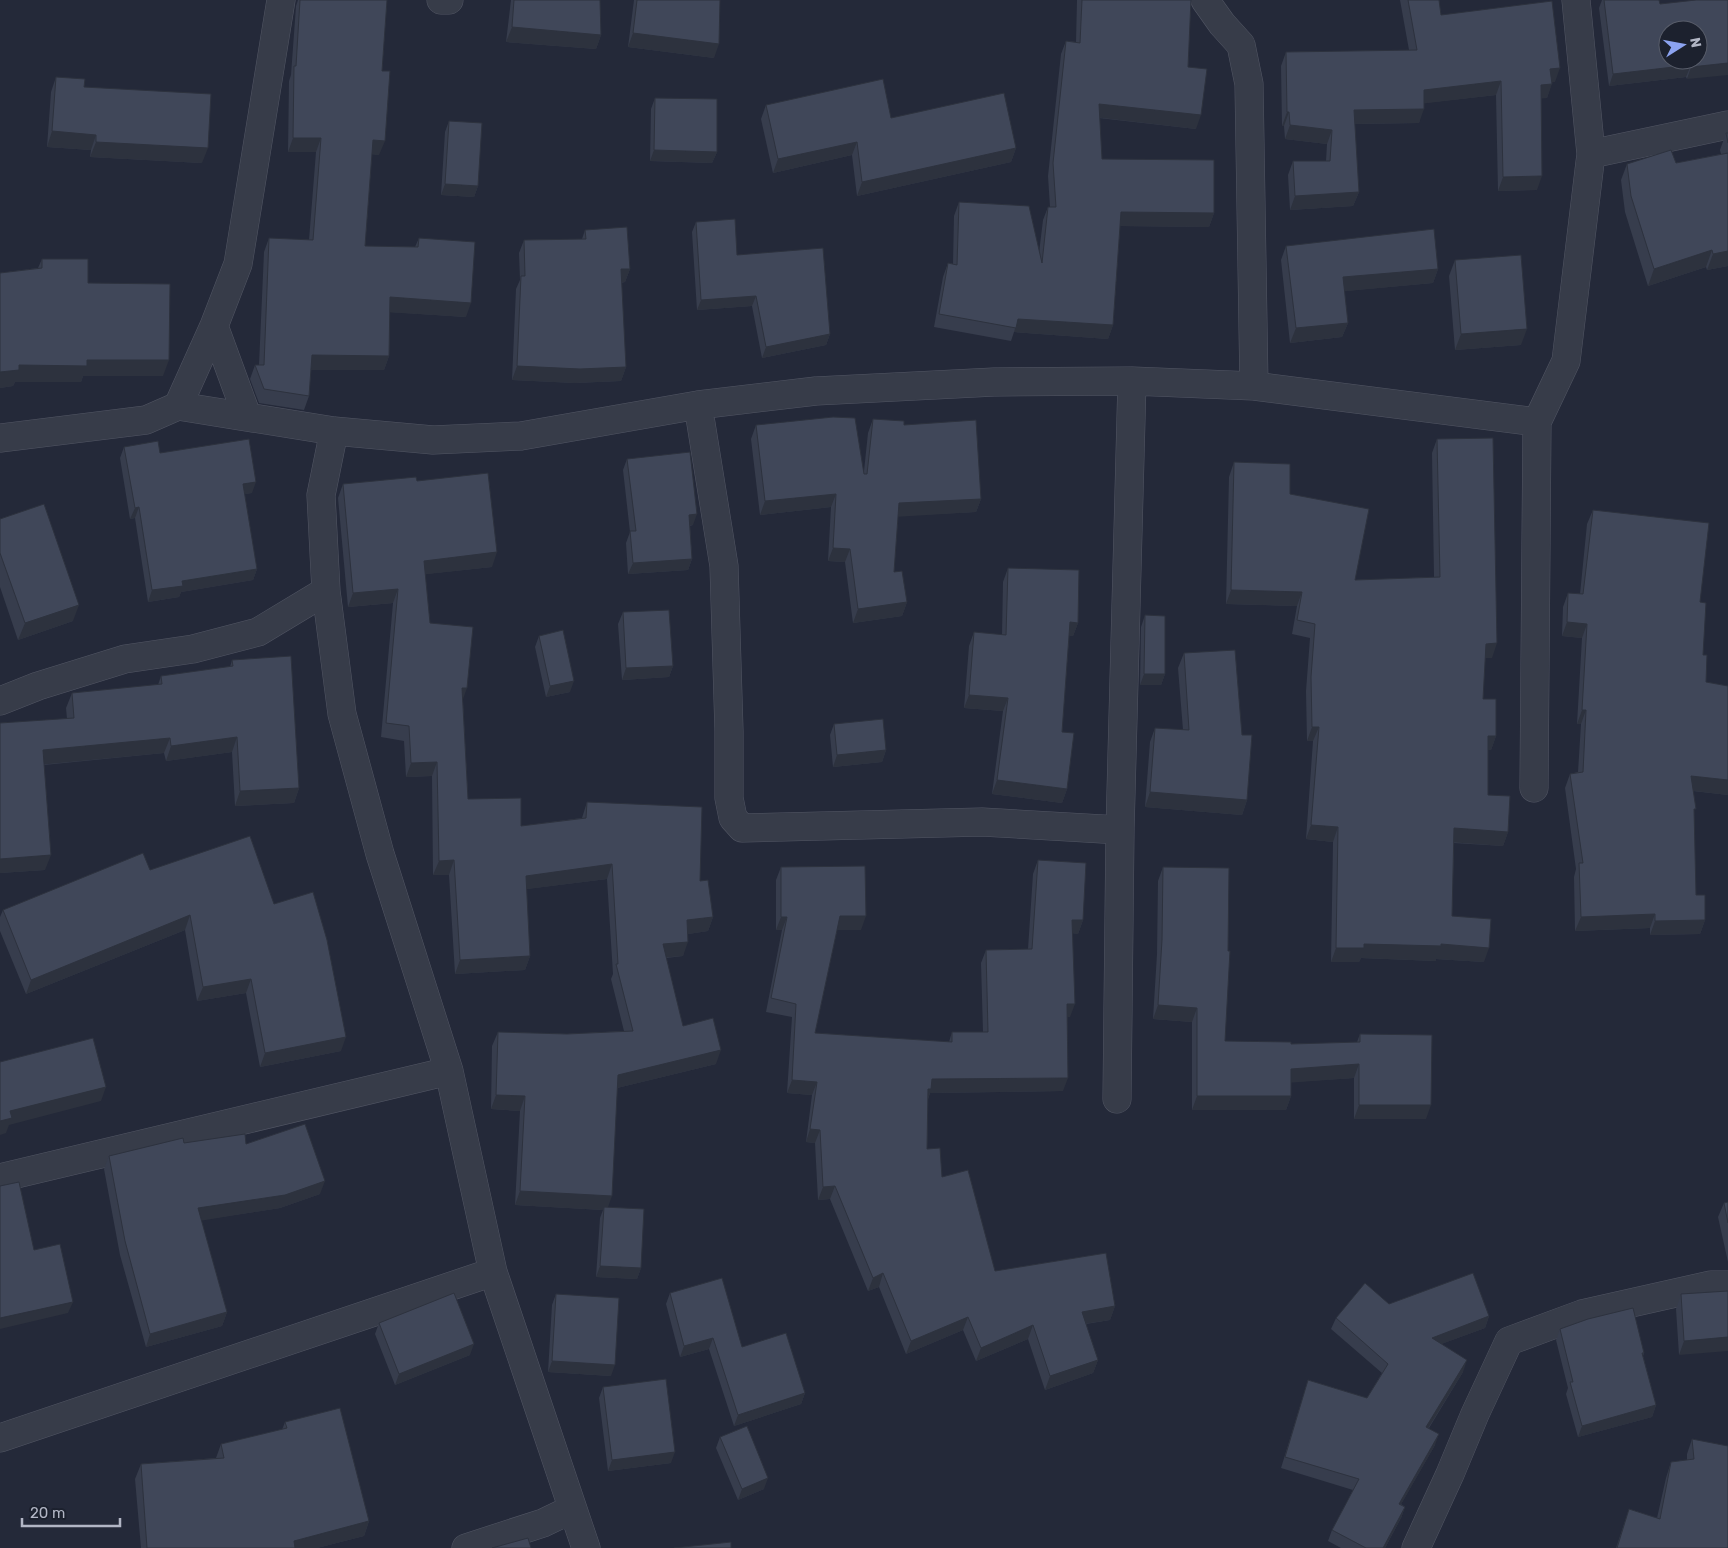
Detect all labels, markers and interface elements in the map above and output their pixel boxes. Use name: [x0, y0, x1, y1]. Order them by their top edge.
north arrow: [1658, 20, 1708, 70]
text: N: [1686, 36, 1705, 49]
scale bar: [22, 1496, 120, 1528]
text: 20 m: [30, 1504, 65, 1522]

